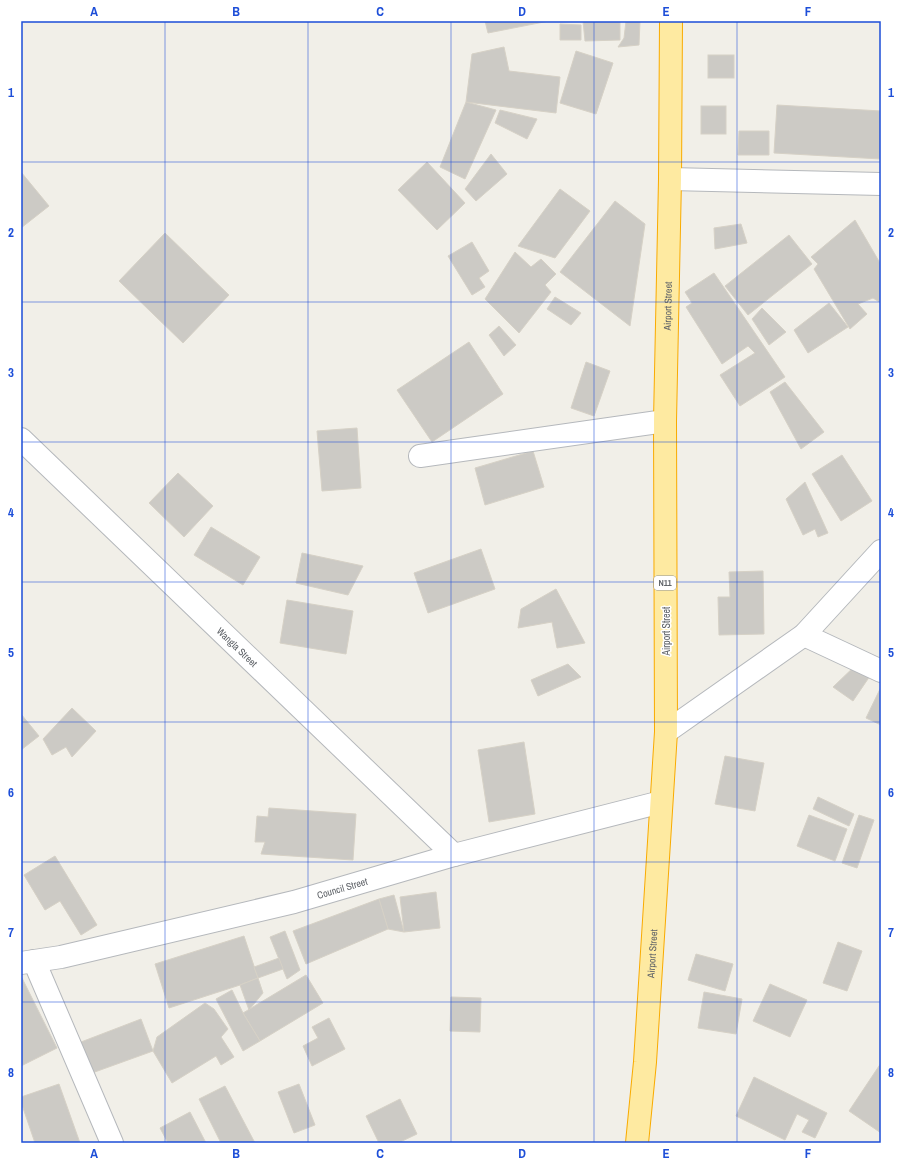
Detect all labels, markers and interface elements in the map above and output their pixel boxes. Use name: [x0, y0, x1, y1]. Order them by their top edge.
text: A: [90, 3, 98, 20]
text: B: [232, 3, 240, 20]
text: C: [376, 3, 384, 20]
text: D: [518, 3, 526, 20]
text: E: [662, 3, 670, 20]
text: F: [805, 3, 812, 20]
text: 1: [8, 84, 14, 101]
text: 1: [888, 84, 894, 101]
text: 2: [8, 224, 14, 241]
text: 2: [888, 224, 894, 241]
street label: Airport Street: [660, 281, 674, 332]
text: 3: [8, 364, 14, 381]
text: 3: [888, 364, 894, 381]
text: 4: [8, 504, 14, 521]
text: 4: [888, 504, 894, 521]
road number: N11: [654, 576, 676, 590]
street label: Airport Street: [660, 606, 673, 656]
street label: Wangla Street: [214, 624, 261, 670]
text: 5: [8, 644, 14, 661]
text: 5: [888, 644, 894, 661]
text: 6: [8, 784, 14, 801]
text: 6: [888, 784, 894, 801]
street label: Council Street: [315, 874, 370, 901]
text: 7: [8, 924, 14, 941]
text: 7: [888, 924, 894, 941]
street label: Airport Street: [644, 928, 660, 979]
text: 8: [8, 1064, 14, 1081]
text: 8: [888, 1064, 894, 1081]
text: A: [90, 1145, 98, 1162]
text: B: [232, 1145, 240, 1162]
text: C: [376, 1145, 384, 1162]
text: D: [518, 1145, 526, 1162]
text: E: [662, 1145, 670, 1162]
text: F: [805, 1145, 812, 1162]

